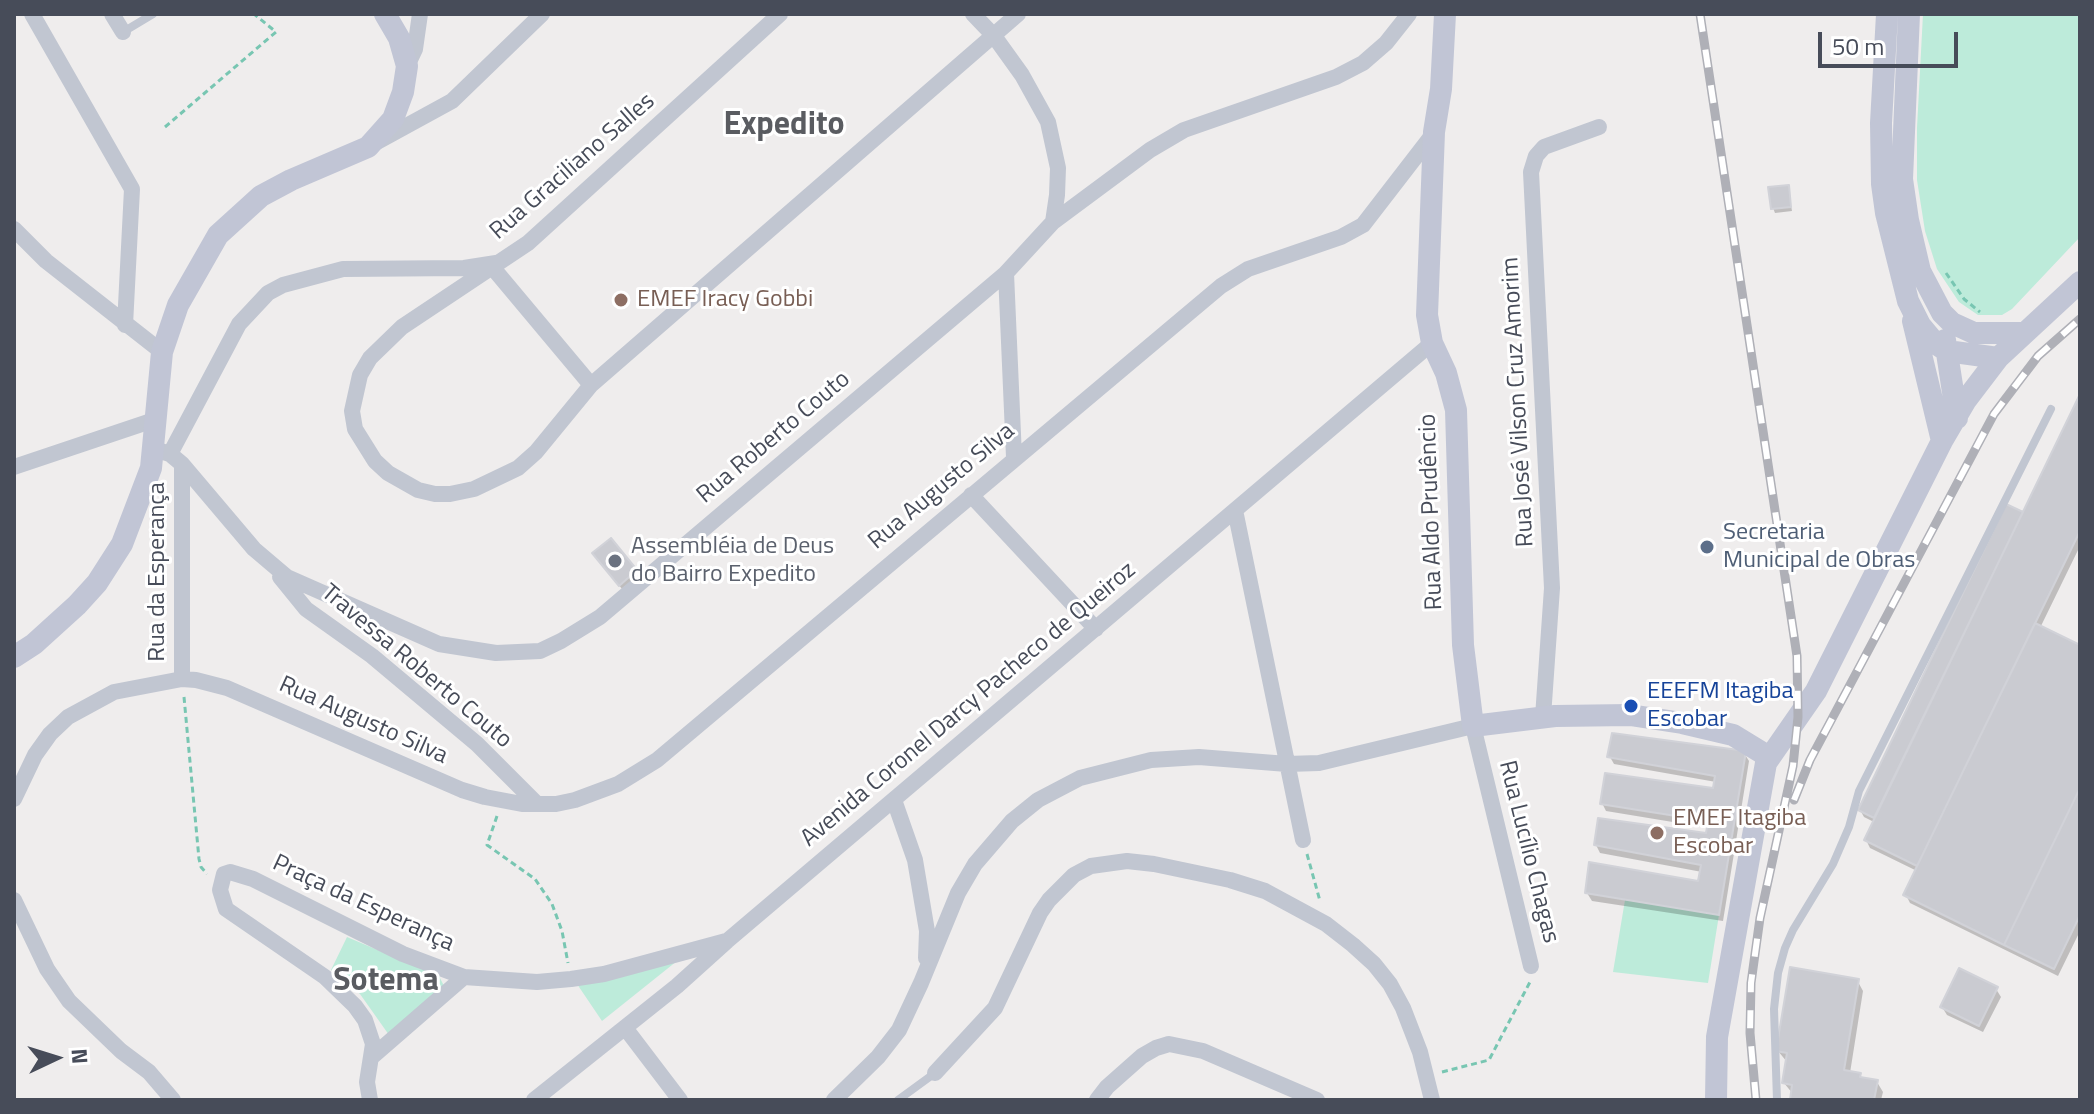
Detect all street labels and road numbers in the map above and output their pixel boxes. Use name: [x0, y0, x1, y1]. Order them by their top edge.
street label: Rua Graciliano Salles: [485, 88, 661, 246]
street label: Rua José Vilson Cruz Amorim: [1497, 256, 1541, 548]
street label: Rua Roberto Couto: [692, 366, 856, 510]
street label: Rua Aldo Prudêncio: [1414, 413, 1450, 611]
street label: Rua Augusto Silva: [863, 418, 1021, 556]
street label: Rua da Esperança: [144, 482, 172, 662]
street label: Avenida Coronel Darcy Pacheco de Queiroz: [796, 556, 1142, 854]
street label: Travessa Roberto Couto: [315, 579, 517, 755]
street label: Rua Augusto Silva: [274, 671, 452, 771]
street label: Rua Lucílio Chagas: [1491, 758, 1565, 946]
street label: Praça da Esperança: [268, 849, 458, 959]

